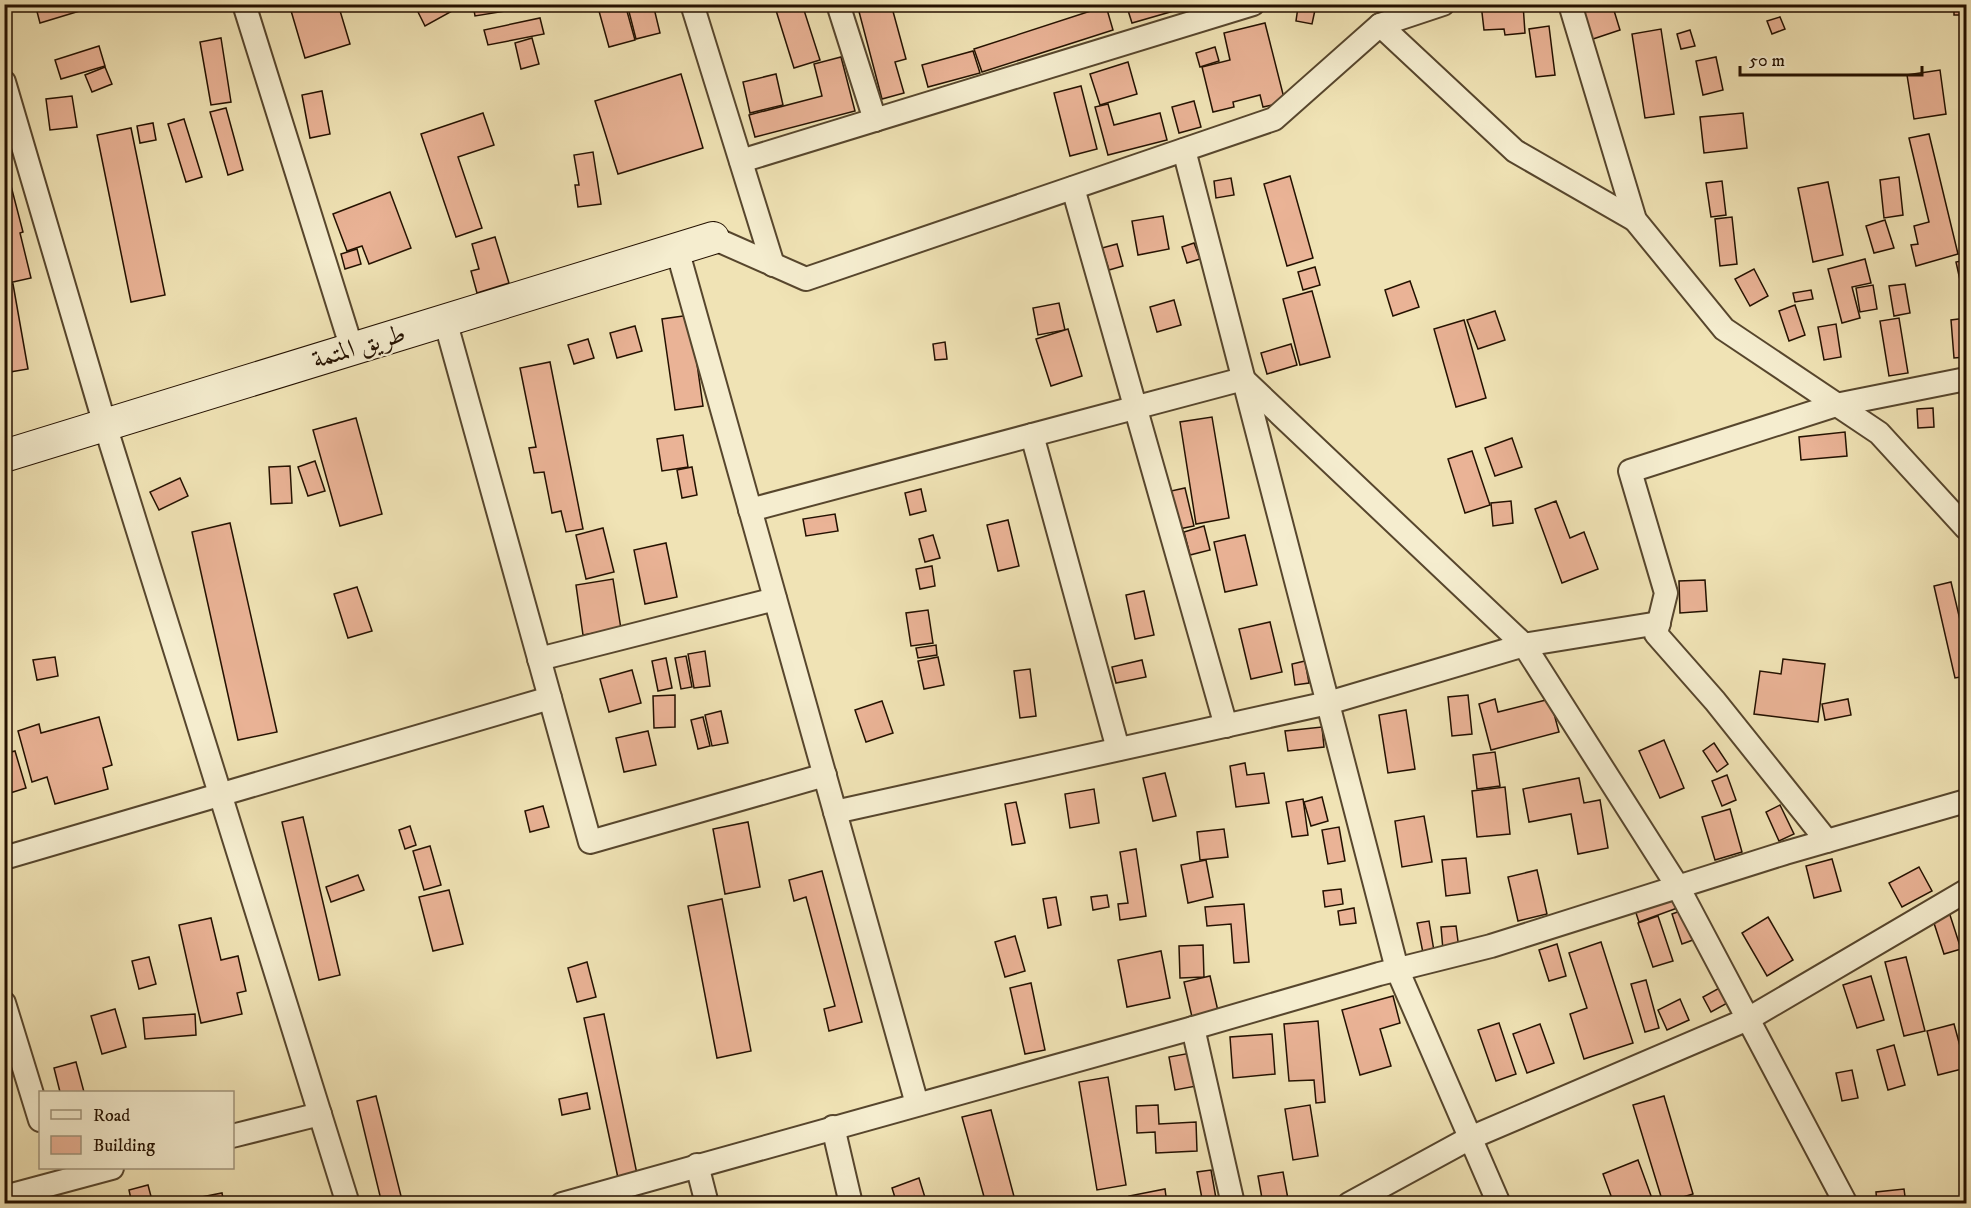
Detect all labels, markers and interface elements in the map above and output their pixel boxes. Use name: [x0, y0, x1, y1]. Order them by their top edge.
scale bar: [1740, 39, 1922, 77]
text: 50 m: [1749, 50, 1785, 72]
street label: طريق المتمة: [308, 317, 410, 377]
legend: [39, 1091, 234, 1169]
text: Road: [93, 1105, 130, 1127]
text: Building: [93, 1135, 155, 1157]

